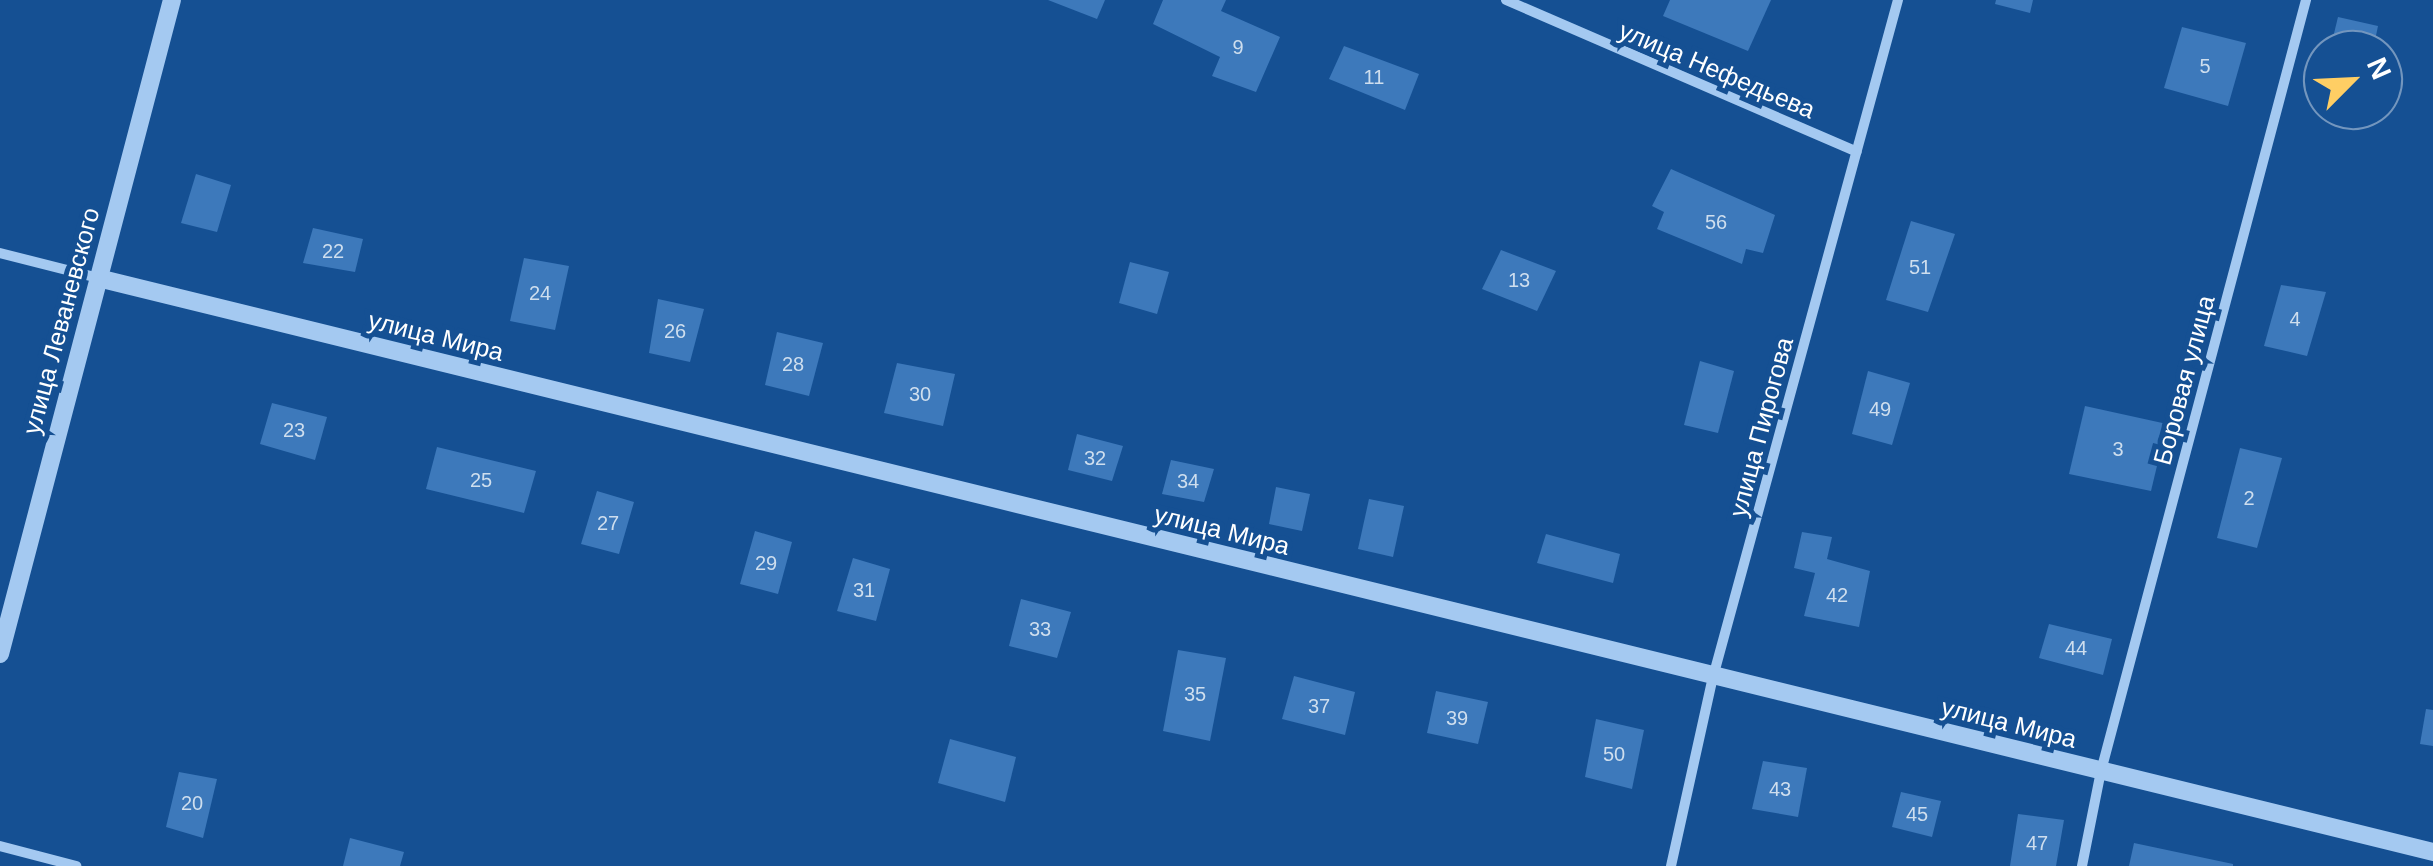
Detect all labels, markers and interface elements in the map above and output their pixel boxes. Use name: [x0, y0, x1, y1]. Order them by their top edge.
street label: улица Нефедьева: [1614, 15, 1820, 125]
north arrow: [2303, 30, 2403, 130]
house number: 9: [1232, 35, 1244, 59]
text: N: [2361, 53, 2397, 84]
house number: 5: [2199, 54, 2211, 78]
house number: 11: [1364, 65, 1384, 89]
street label: улица Леваневского: [16, 204, 106, 438]
house number: 56: [1705, 210, 1727, 234]
house number: 22: [322, 239, 344, 263]
house number: 51: [1909, 255, 1931, 279]
house number: 13: [1508, 268, 1530, 292]
house number: 24: [529, 281, 551, 305]
street label: Боровая улица: [2147, 292, 2221, 468]
street label: улица Мира: [365, 305, 507, 367]
house number: 4: [2289, 307, 2301, 331]
house number: 26: [664, 319, 686, 343]
street label: улица Пирогова: [1723, 334, 1799, 520]
house number: 28: [782, 352, 804, 376]
house number: 30: [909, 382, 931, 406]
house number: 49: [1869, 397, 1891, 421]
house number: 23: [283, 418, 305, 442]
house number: 3: [2112, 437, 2124, 461]
house number: 32: [1084, 446, 1106, 470]
house number: 25: [470, 468, 492, 492]
house number: 34: [1177, 469, 1199, 493]
house number: 2: [2243, 486, 2255, 510]
street label: улица Мира: [1151, 499, 1293, 561]
house number: 27: [597, 511, 619, 535]
house number: 29: [755, 551, 777, 575]
house number: 31: [853, 578, 875, 602]
house number: 42: [1826, 583, 1848, 607]
house number: 33: [1029, 617, 1051, 641]
house number: 44: [2065, 636, 2087, 660]
house number: 35: [1184, 682, 1206, 706]
street label: улица Мира: [1938, 692, 2080, 754]
house number: 37: [1308, 694, 1330, 718]
house number: 39: [1446, 706, 1468, 730]
house number: 50: [1603, 742, 1625, 766]
house number: 43: [1769, 777, 1791, 801]
house number: 20: [181, 791, 203, 815]
house number: 45: [1906, 802, 1928, 826]
house number: 47: [2026, 831, 2048, 855]

